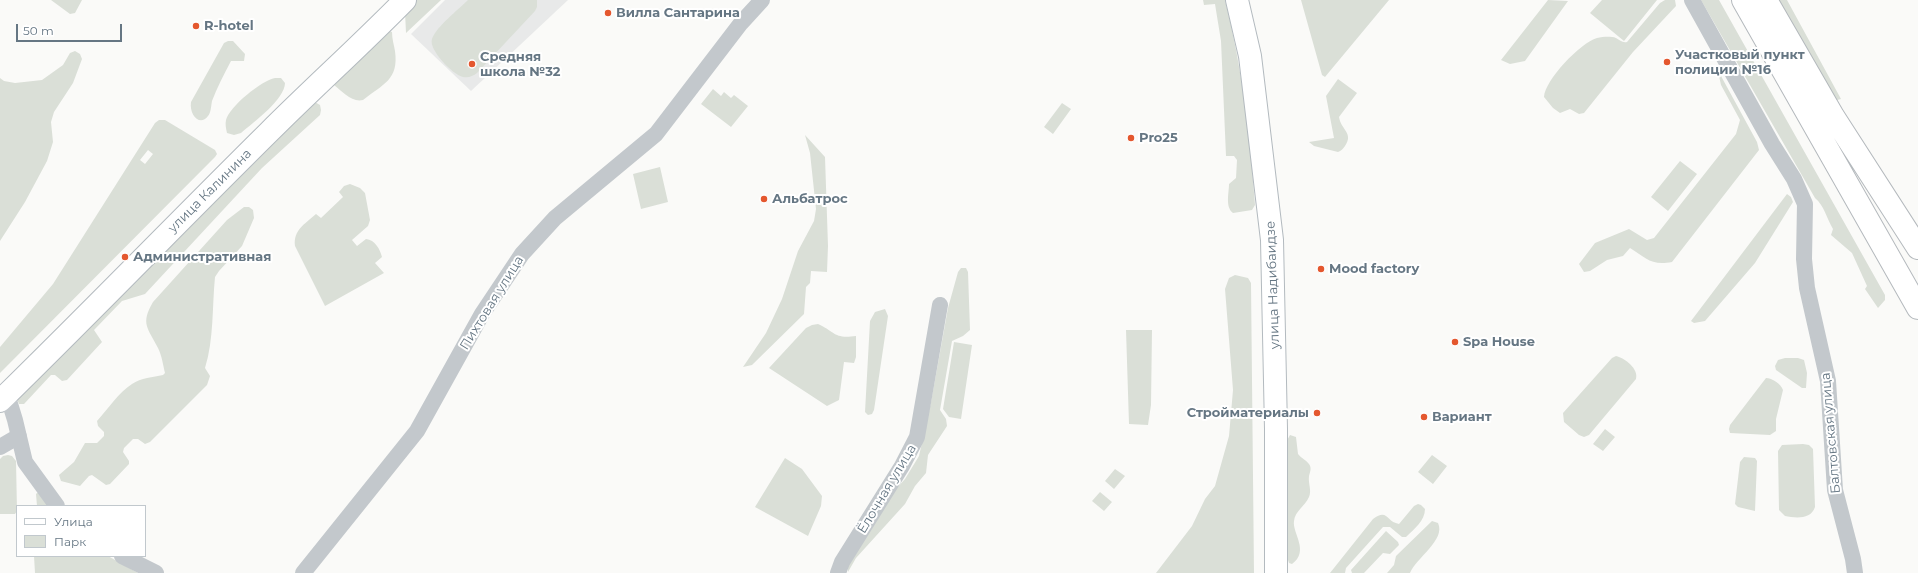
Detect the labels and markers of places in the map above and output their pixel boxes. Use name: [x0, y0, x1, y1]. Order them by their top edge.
place label: Вилла Сантарина: [616, 5, 740, 21]
marker: Вилла Сантарина: [603, 8, 613, 18]
place label: R-hotel: [204, 18, 254, 34]
marker: R-hotel: [191, 21, 201, 31]
place label: Участковый пункт полиции №16: [1675, 47, 1805, 78]
place label: Средняя школа №32: [480, 49, 560, 80]
marker: Участковый пункт полиции №16: [1662, 57, 1672, 67]
marker: Средняя школа №32: [467, 59, 477, 69]
place label: Pro25: [1139, 130, 1178, 146]
marker: Pro25: [1126, 133, 1136, 143]
place label: Альбатрос: [772, 191, 848, 207]
marker: Альбатрос: [759, 194, 769, 204]
place label: Административная: [133, 249, 271, 265]
marker: Административная: [120, 252, 130, 262]
place label: Mood factory: [1329, 261, 1419, 277]
marker: Mood factory: [1316, 264, 1326, 274]
place label: Spa House: [1463, 334, 1535, 350]
marker: Spa House: [1450, 337, 1460, 347]
place label: Стройматериалы: [1187, 405, 1309, 421]
marker: Стройматериалы: [1312, 408, 1322, 418]
place label: Вариант: [1432, 409, 1492, 425]
marker: Вариант: [1419, 412, 1429, 422]

